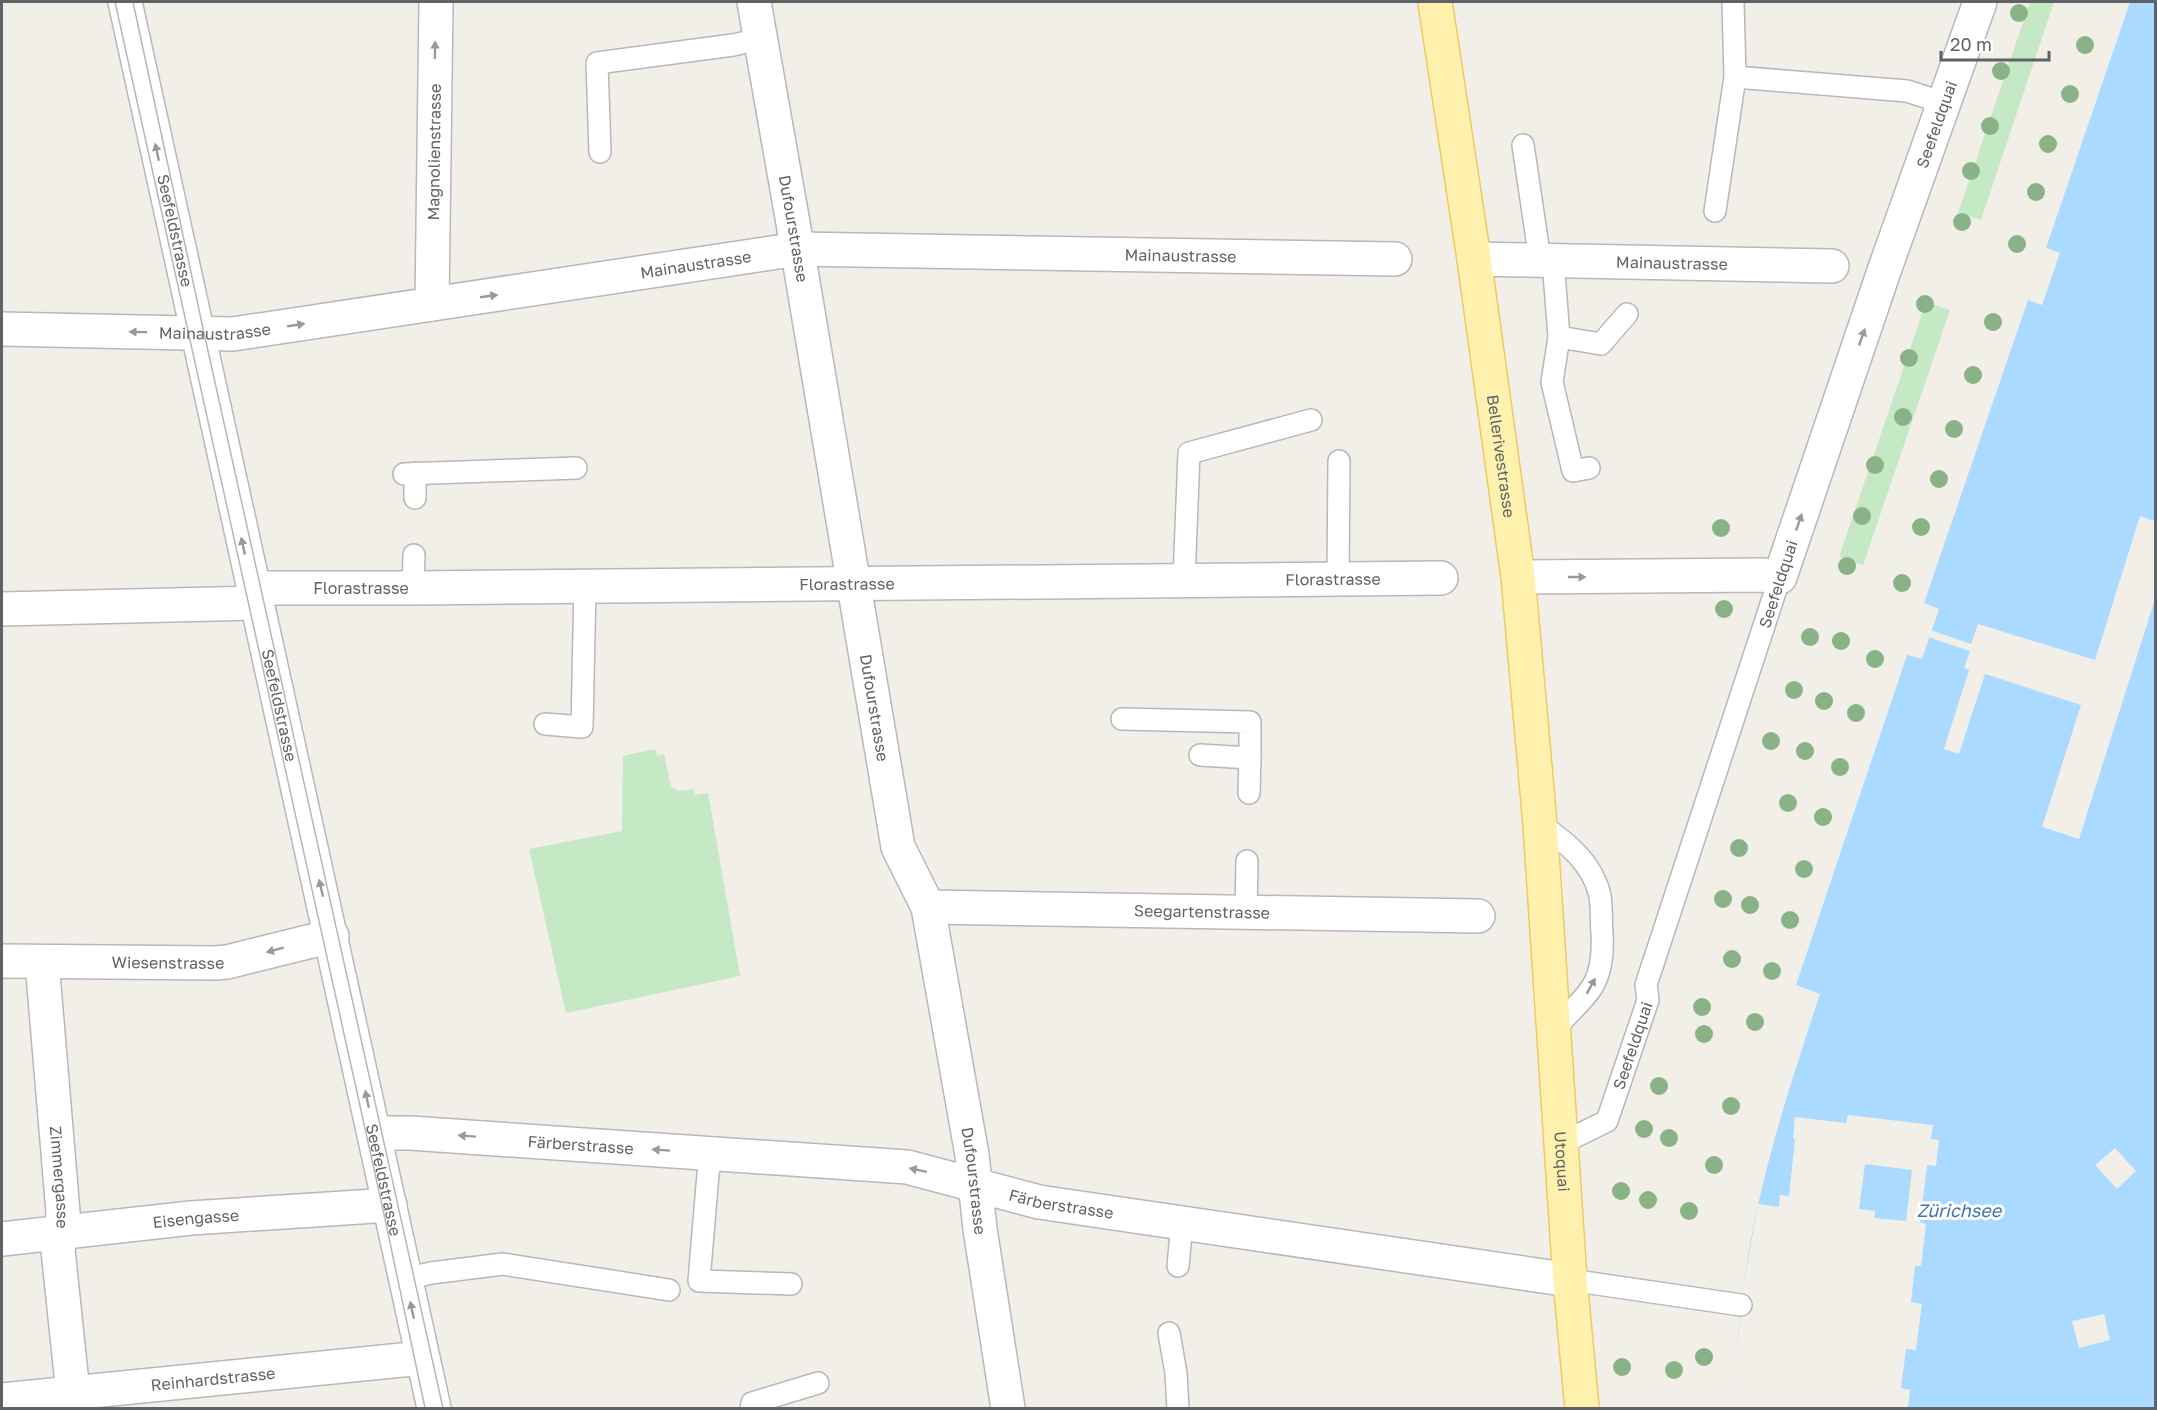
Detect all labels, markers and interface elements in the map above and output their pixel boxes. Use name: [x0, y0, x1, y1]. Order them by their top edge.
scale bar: [1941, 24, 2049, 62]
text: 20 m: [1950, 33, 1992, 55]
one-way arrow: [430, 41, 440, 60]
street label: Seefeldquai: [1912, 78, 1961, 171]
street label: Magnolienstrasse: [423, 83, 445, 221]
one-way arrow: [152, 143, 162, 162]
street label: Seefeldstrasse: [153, 172, 197, 289]
street label: Dufourstrasse: [775, 173, 813, 284]
street label: Mainaustrasse: [1124, 244, 1237, 266]
street label: Mainaustrasse: [639, 246, 753, 283]
street label: Mainaustrasse: [1616, 252, 1728, 274]
one-way arrow: [480, 291, 499, 300]
street label: Mainaustrasse: [159, 318, 272, 344]
one-way arrow: [287, 320, 306, 329]
one-way arrow: [128, 328, 147, 337]
one-way arrow: [1857, 328, 1867, 346]
street label: Bellerivestrasse: [1483, 393, 1520, 519]
one-way arrow: [1795, 513, 1804, 531]
one-way arrow: [238, 537, 248, 555]
street label: Seefeldquai: [1754, 538, 1802, 630]
street label: Florastrasse: [1285, 569, 1381, 590]
one-way arrow: [1567, 572, 1586, 582]
street label: Florastrasse: [799, 573, 895, 594]
street label: Florastrasse: [313, 578, 409, 598]
street label: Seefeldstrasse: [257, 647, 302, 763]
street label: Dufourstrasse: [856, 653, 893, 763]
one-way arrow: [315, 879, 325, 897]
street label: Seegartenstrasse: [1134, 900, 1270, 923]
one-way arrow: [265, 946, 283, 955]
street label: Wiesenstrasse: [111, 952, 225, 973]
one-way arrow: [1586, 977, 1596, 994]
street label: Seefeldquai: [1608, 999, 1657, 1092]
one-way arrow: [361, 1090, 371, 1108]
street label: Seefeldstrasse: [362, 1122, 406, 1238]
street label: Zimmergasse: [46, 1125, 73, 1229]
street label: Dufourstrasse: [957, 1125, 991, 1236]
street label: Utoquai: [1550, 1130, 1574, 1192]
street label: Färberstrasse: [527, 1131, 634, 1158]
one-way arrow: [457, 1132, 476, 1141]
one-way arrow: [652, 1145, 671, 1155]
one-way arrow: [909, 1165, 928, 1174]
street label: Färberstrasse: [1007, 1184, 1115, 1223]
water label: Zürichsee: [1917, 1199, 2003, 1221]
street label: Eisengasse: [152, 1205, 240, 1232]
one-way arrow: [407, 1301, 417, 1320]
street label: Reinhardstrasse: [150, 1363, 276, 1395]

